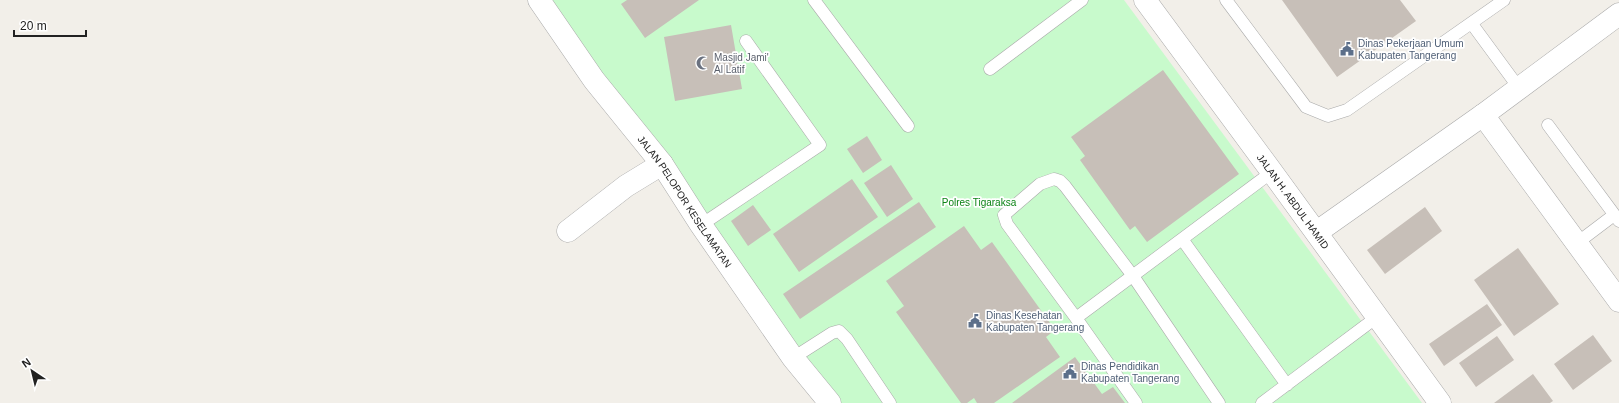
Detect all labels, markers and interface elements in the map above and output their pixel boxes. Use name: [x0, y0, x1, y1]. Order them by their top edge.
scale bar: [14, 12, 86, 38]
text: 20 m: [20, 19, 47, 33]
place label: Dinas Pekerjaan Umum Kabupaten Tangerang: [1358, 38, 1464, 61]
public building icon: Dinas Pekerjaan Umum Kabupaten Tangerang: [1339, 41, 1355, 57]
place label: Masjid Jami' Al Latif: [714, 52, 769, 75]
mosque icon: Masjid Jami' Al Latif: [695, 55, 711, 71]
street label: JALAN PELOPOR KESELAMATAN: [636, 133, 734, 269]
street label: JALAN H. ABDUL HAMID: [1255, 152, 1331, 251]
park label: Polres Tigaraksa: [942, 197, 1017, 208]
place label: Dinas Kesehatan Kabupaten Tangerang: [986, 310, 1084, 333]
public building icon: Dinas Kesehatan Kabupaten Tangerang: [967, 313, 983, 329]
north arrow: [12, 351, 52, 391]
text: N: [20, 356, 33, 370]
place label: Dinas Pendidikan Kabupaten Tangerang: [1081, 361, 1179, 384]
public building icon: Dinas Pendidikan Kabupaten Tangerang: [1062, 364, 1078, 380]

